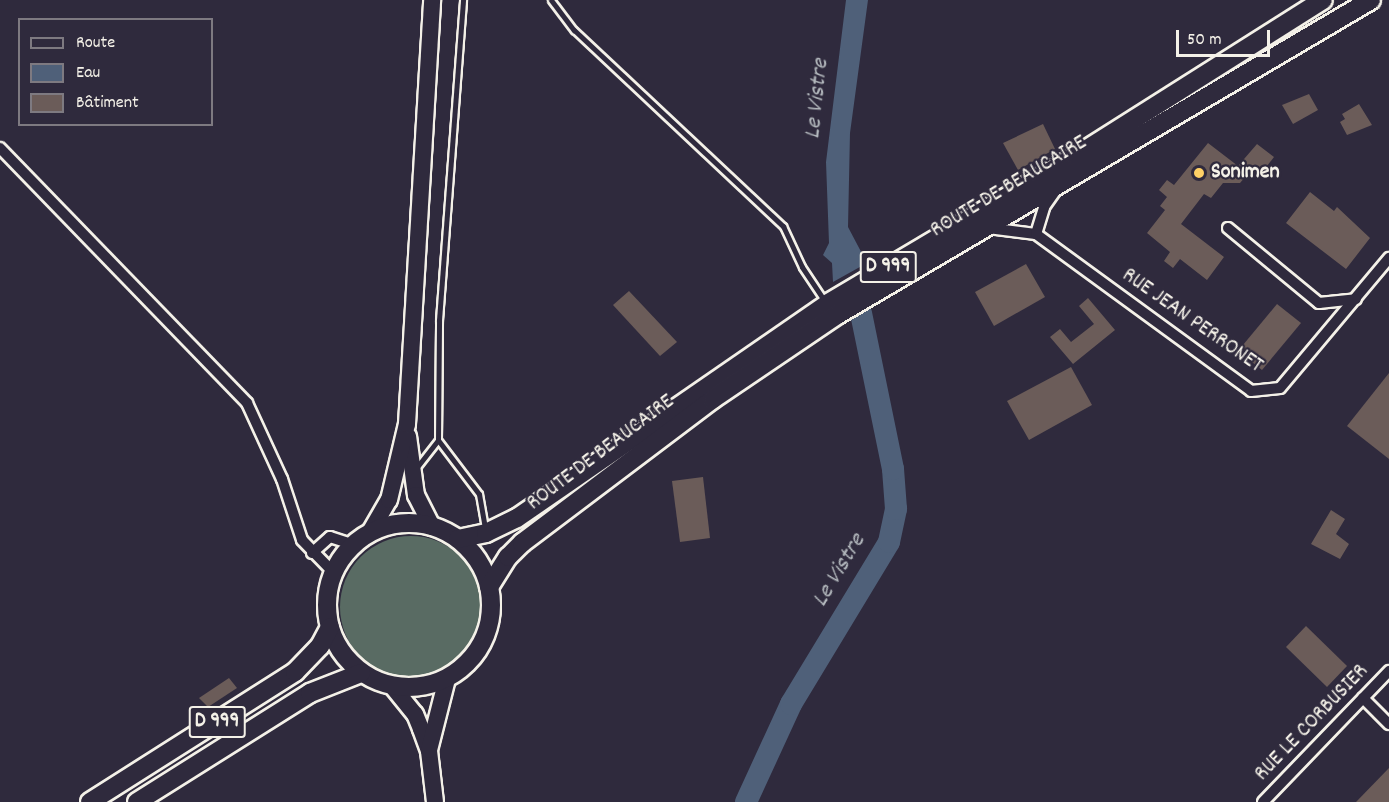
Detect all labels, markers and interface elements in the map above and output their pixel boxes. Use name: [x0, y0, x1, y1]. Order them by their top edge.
legend: [18, 18, 213, 126]
scale bar: [1179, 18, 1274, 56]
text: 50 m: [1187, 28, 1222, 53]
text: Route: [76, 31, 115, 56]
water label: Le Vistre: [799, 58, 837, 140]
text: Eau: [76, 61, 100, 86]
text: Bâtiment: [76, 91, 139, 116]
street label: ROUTE DE BEAUCAIRE: [926, 130, 1092, 244]
place label: Sonimen: [1211, 160, 1280, 186]
marker: Sonimen: [1192, 166, 1206, 180]
road number: D 999: [860, 249, 916, 285]
street label: RUE JEAN PERRONET: [1116, 263, 1268, 379]
street label: ROUTE DE BEAUCAIRE: [522, 389, 680, 517]
water label: Le Vistre: [807, 529, 873, 613]
street label: RUE LE CORBUSIER: [1249, 659, 1375, 787]
road number: D 999: [188, 704, 246, 740]

